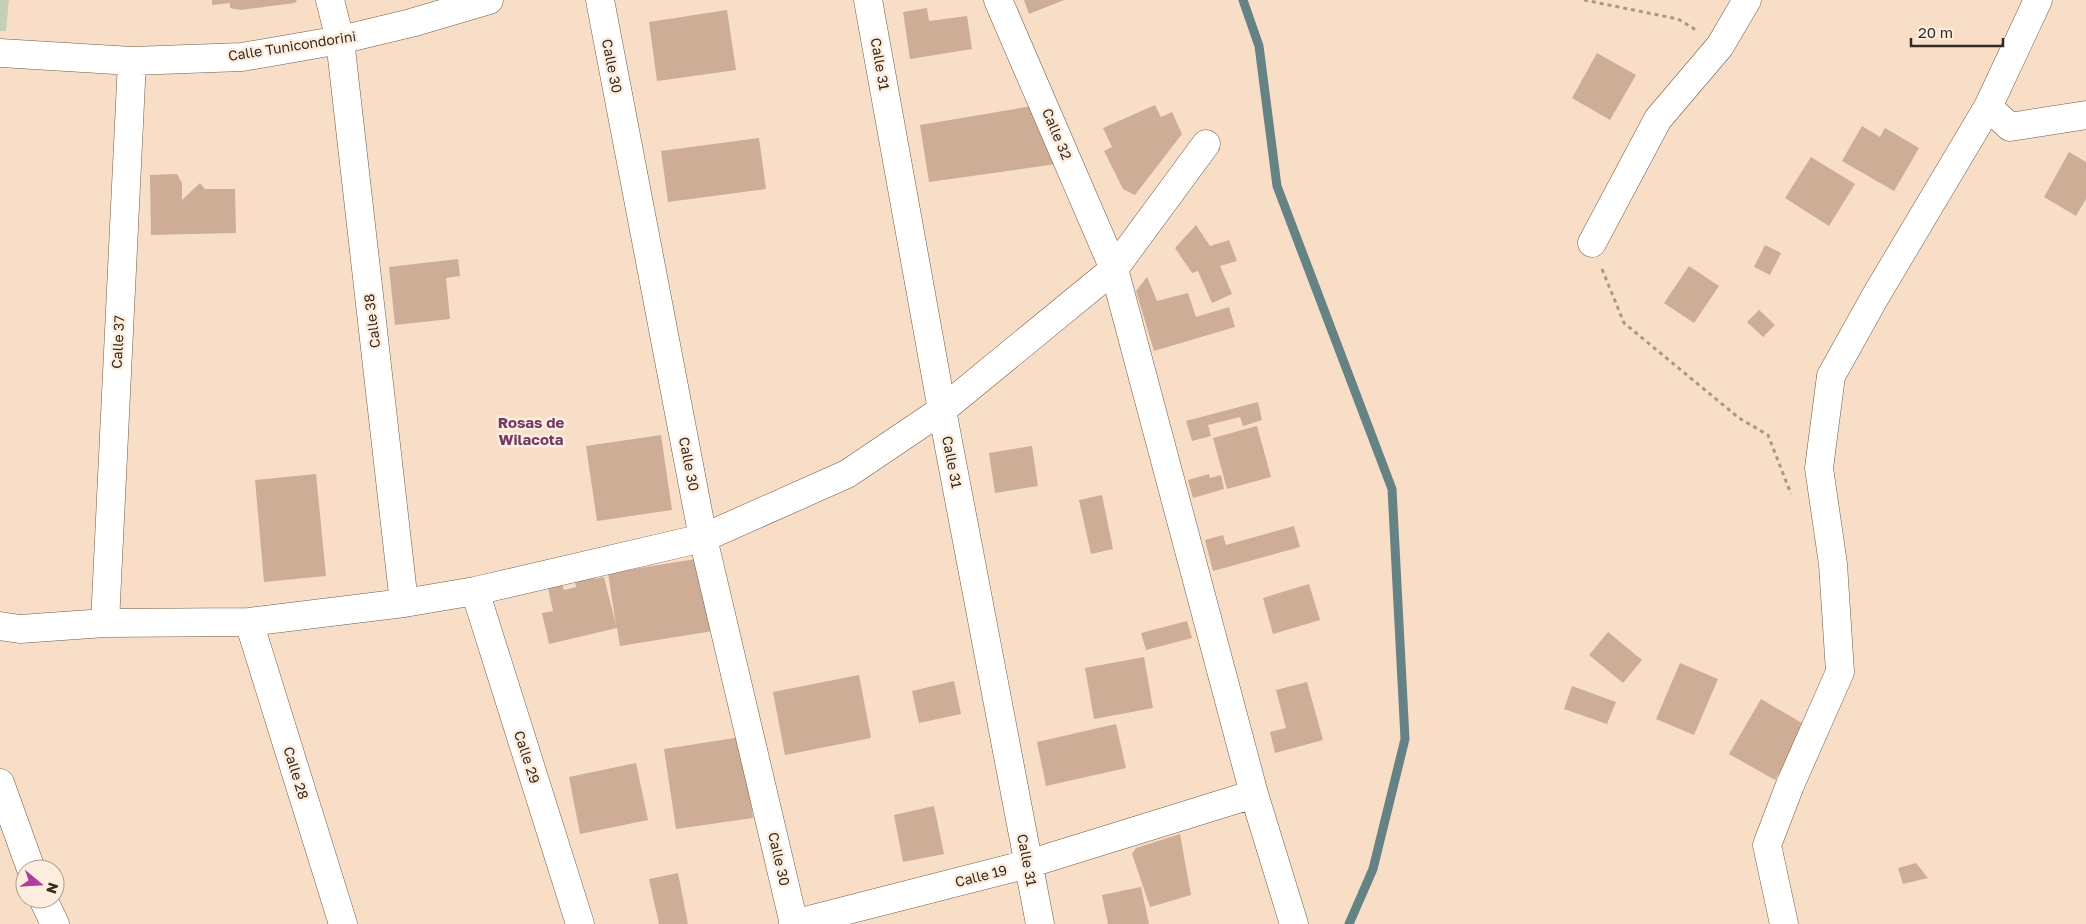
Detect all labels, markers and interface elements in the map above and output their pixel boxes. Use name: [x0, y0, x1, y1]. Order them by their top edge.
scale bar: [1911, 15, 2004, 47]
text: 20 m: [1918, 23, 1953, 41]
street label: Calle Tunicondorini: [227, 27, 357, 64]
street label: Calle 31: [868, 36, 893, 92]
street label: Calle 30: [599, 37, 626, 94]
street label: Calle 32: [1039, 106, 1076, 162]
street label: Calle 38: [360, 293, 383, 349]
street label: Calle 37: [108, 315, 127, 369]
district label: Rosas de Wilacota: [498, 413, 564, 448]
street label: Calle 31: [939, 434, 966, 490]
street label: Calle 30: [676, 435, 703, 492]
street label: Calle 29: [511, 728, 544, 785]
street label: Calle 28: [280, 744, 313, 801]
street label: Calle 30: [765, 830, 794, 887]
street label: Calle 31: [1014, 832, 1041, 888]
north arrow: [15, 859, 65, 909]
street label: Calle 19: [953, 861, 1009, 890]
text: N: [43, 880, 63, 896]

